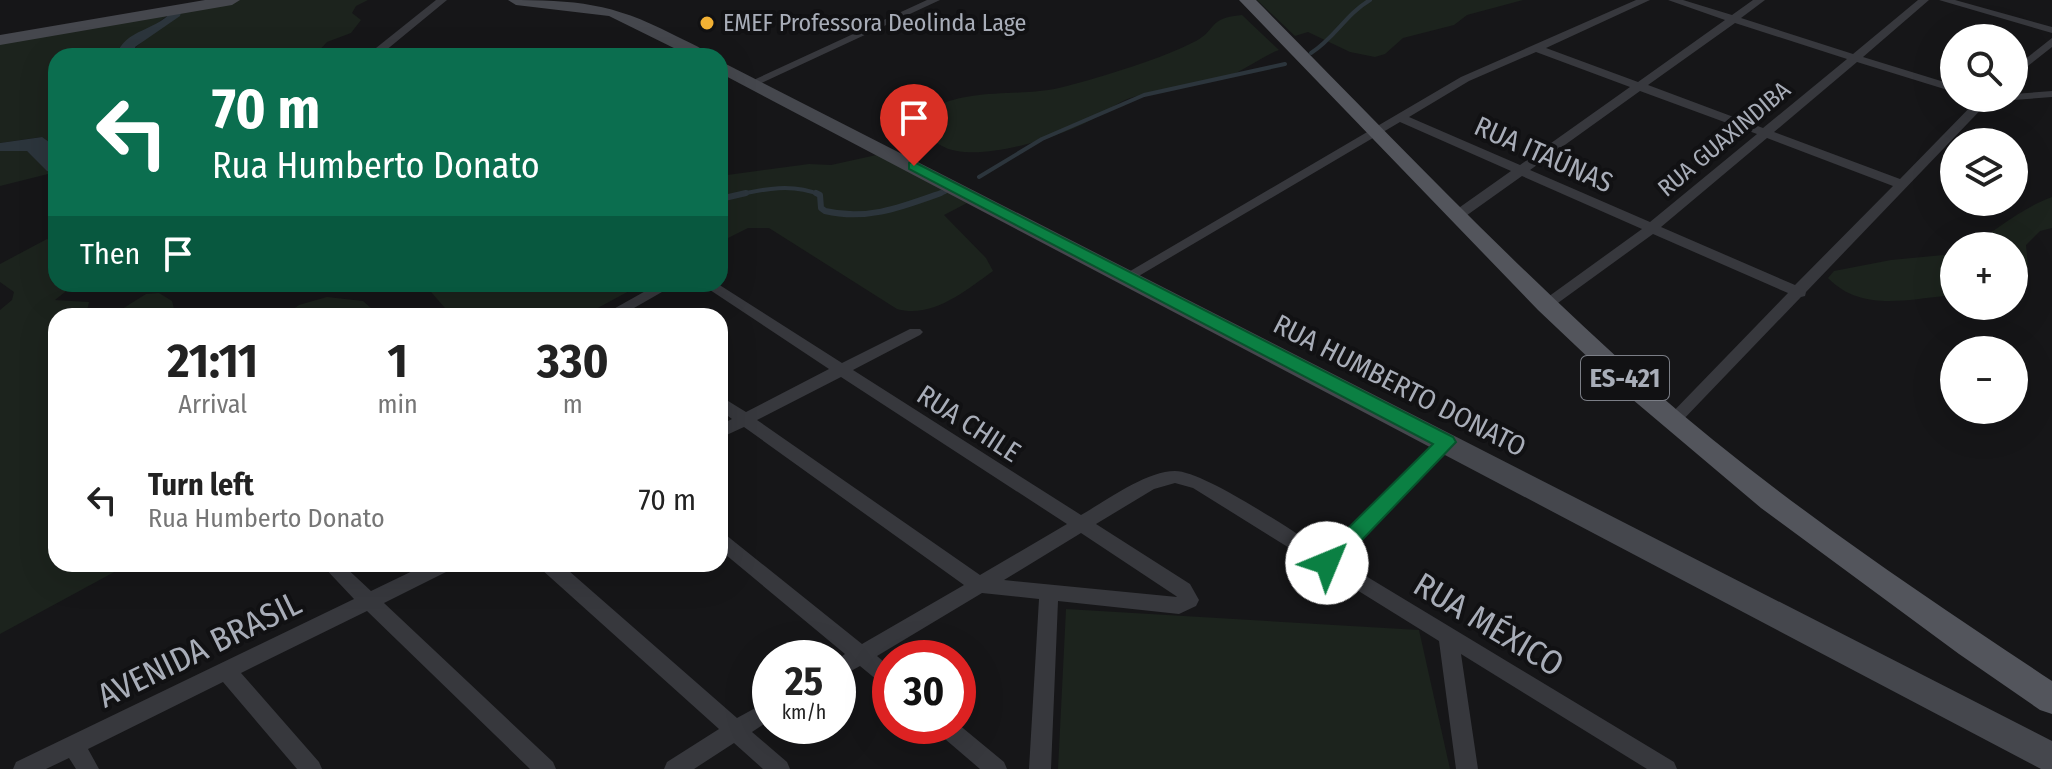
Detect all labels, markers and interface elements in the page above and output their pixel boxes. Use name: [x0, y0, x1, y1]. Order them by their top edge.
place label: EMEF Professora Deolinda Lage: [723, 9, 1026, 37]
marker: EMEF Professora Deolinda Lage: [698, 14, 716, 32]
map controls: [1940, 24, 2028, 424]
button: search: [1940, 24, 2028, 112]
street label: RUA GUAXINDIBA: [1652, 75, 1796, 202]
text: 70 m: [212, 76, 320, 143]
icon: left: [80, 80, 184, 184]
pin: [880, 84, 948, 166]
icon: arrive: [892, 96, 936, 140]
street label: RUA ITAÚNAS: [1469, 109, 1618, 200]
button: layers: [1940, 128, 2028, 216]
text: Rua Humberto Donato: [212, 144, 540, 188]
icon: arrive: [156, 232, 200, 276]
button: +: [1940, 232, 2028, 320]
text: Then: [80, 236, 140, 272]
street label: RUA HUMBERTO DONATO: [1268, 307, 1532, 463]
text: 21:11: [167, 332, 258, 390]
text: 1: [387, 332, 408, 390]
text: 330: [537, 332, 609, 390]
button: −: [1940, 336, 2028, 424]
road number: ES-421: [1581, 356, 1669, 400]
street label: RUA CHILE: [911, 378, 1027, 469]
text: Arrival: [178, 389, 247, 420]
text: min: [377, 389, 418, 420]
text: m: [563, 389, 583, 420]
text: Turn left: [148, 467, 254, 503]
icon: left: [80, 478, 124, 522]
text: 70 m: [638, 482, 696, 518]
text: Rua Humberto Donato: [148, 503, 385, 534]
position arrow: [1285, 521, 1369, 605]
street label: RUA MÉXICO: [1406, 564, 1571, 685]
street label: AVENIDA BRASIL: [91, 583, 308, 716]
speed limit sign: 30: [872, 640, 976, 744]
text: 25: [785, 658, 823, 706]
text: km/h: [782, 700, 826, 724]

